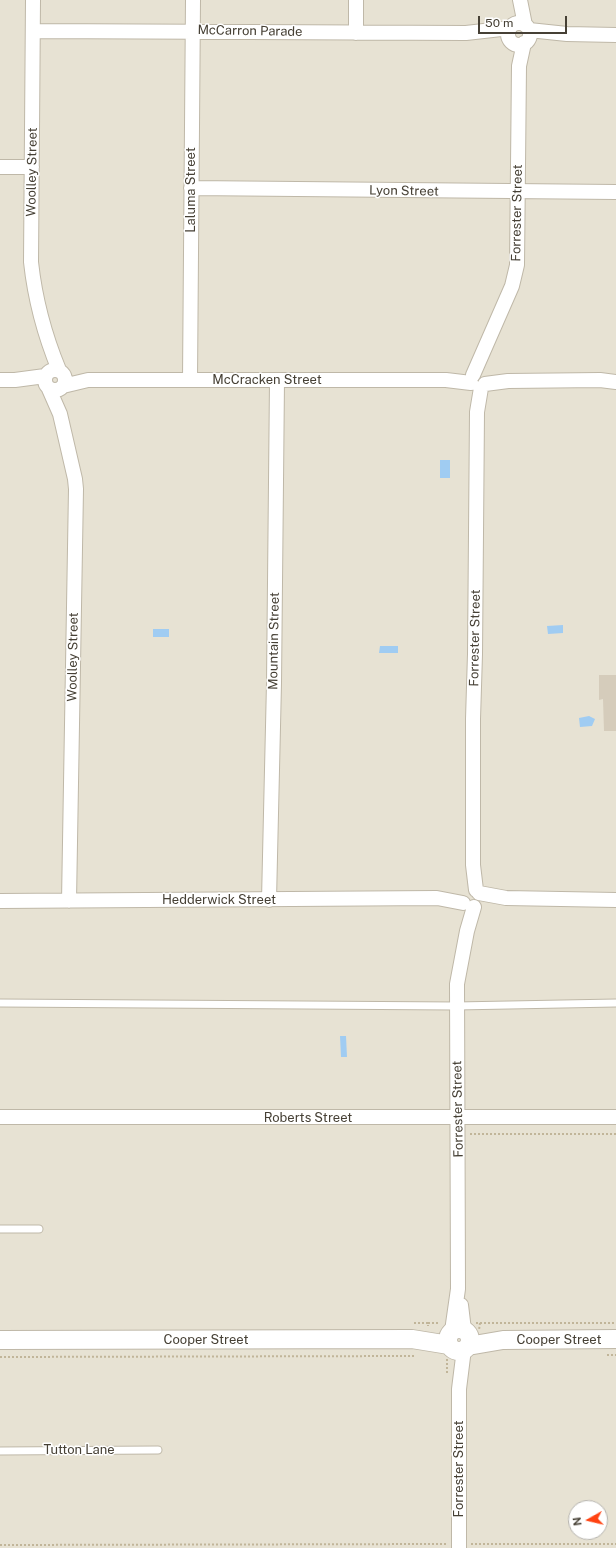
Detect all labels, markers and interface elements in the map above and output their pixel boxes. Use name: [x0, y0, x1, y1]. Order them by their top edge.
scale bar: [480, 8, 569, 34]
text: 50 m: [485, 16, 513, 30]
street label: McCarron Parade: [197, 22, 303, 40]
street label: Woolley Street: [23, 127, 41, 217]
street label: Laluma Street: [183, 147, 199, 233]
street label: Forrester Street: [508, 164, 526, 262]
street label: Lyon Street: [369, 183, 439, 199]
street label: McCracken Street: [212, 372, 322, 388]
street label: Forrester Street: [466, 589, 484, 687]
street label: Mountain Street: [265, 592, 283, 690]
street label: Woolley Street: [64, 612, 82, 702]
street label: Hedderwick Street: [162, 892, 276, 908]
street label: Forrester Street: [449, 1060, 467, 1158]
street label: Roberts Street: [264, 1110, 352, 1126]
street label: Cooper Street: [164, 1332, 248, 1348]
street label: Cooper Street: [517, 1332, 601, 1348]
street label: Forrester Street: [451, 1420, 467, 1518]
street label: Tutton Lane: [43, 1442, 115, 1458]
north arrow: [568, 1500, 608, 1540]
text: N: [571, 1516, 584, 1527]

